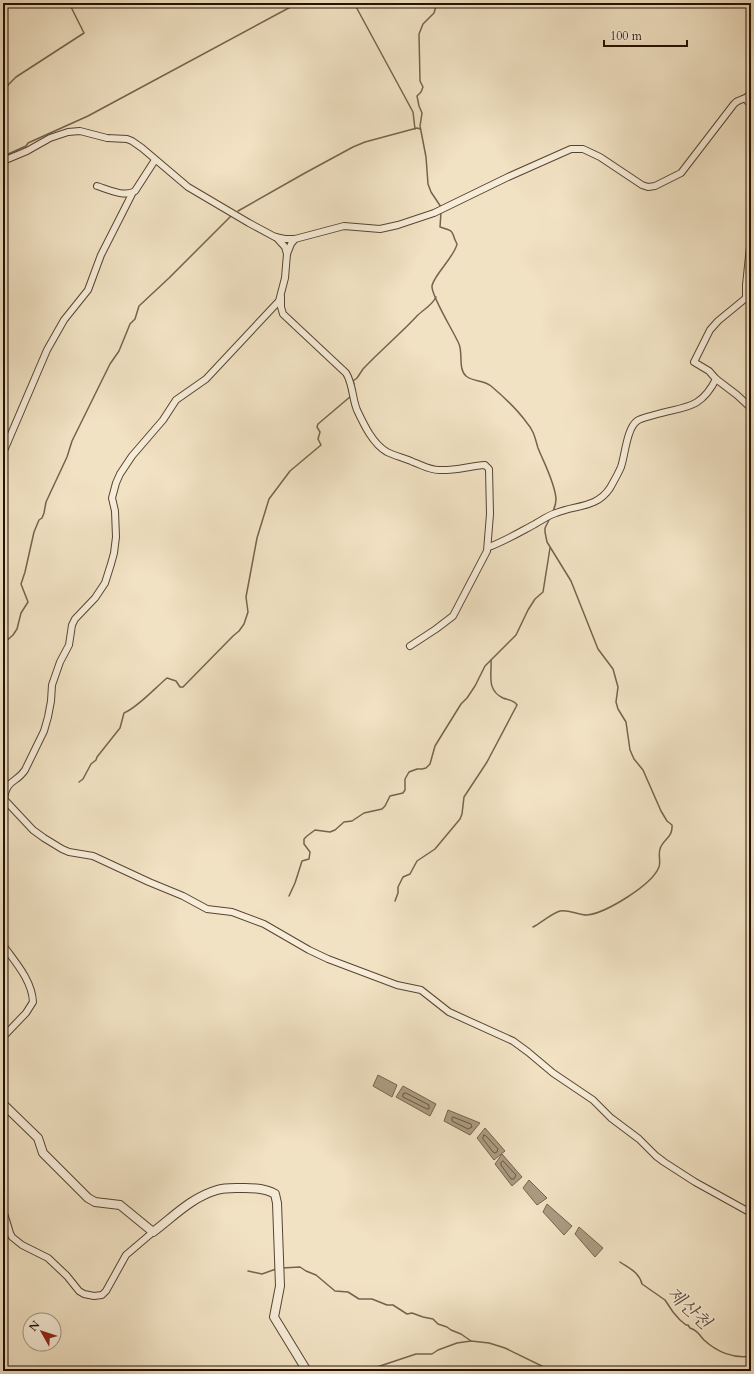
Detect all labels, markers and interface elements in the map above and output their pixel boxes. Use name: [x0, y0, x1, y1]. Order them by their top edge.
scale bar: [604, 22, 687, 48]
text: 100 m: [610, 28, 643, 44]
water label: 제산천: [661, 1281, 717, 1336]
north arrow: [22, 1312, 62, 1352]
text: N: [26, 1317, 44, 1334]

